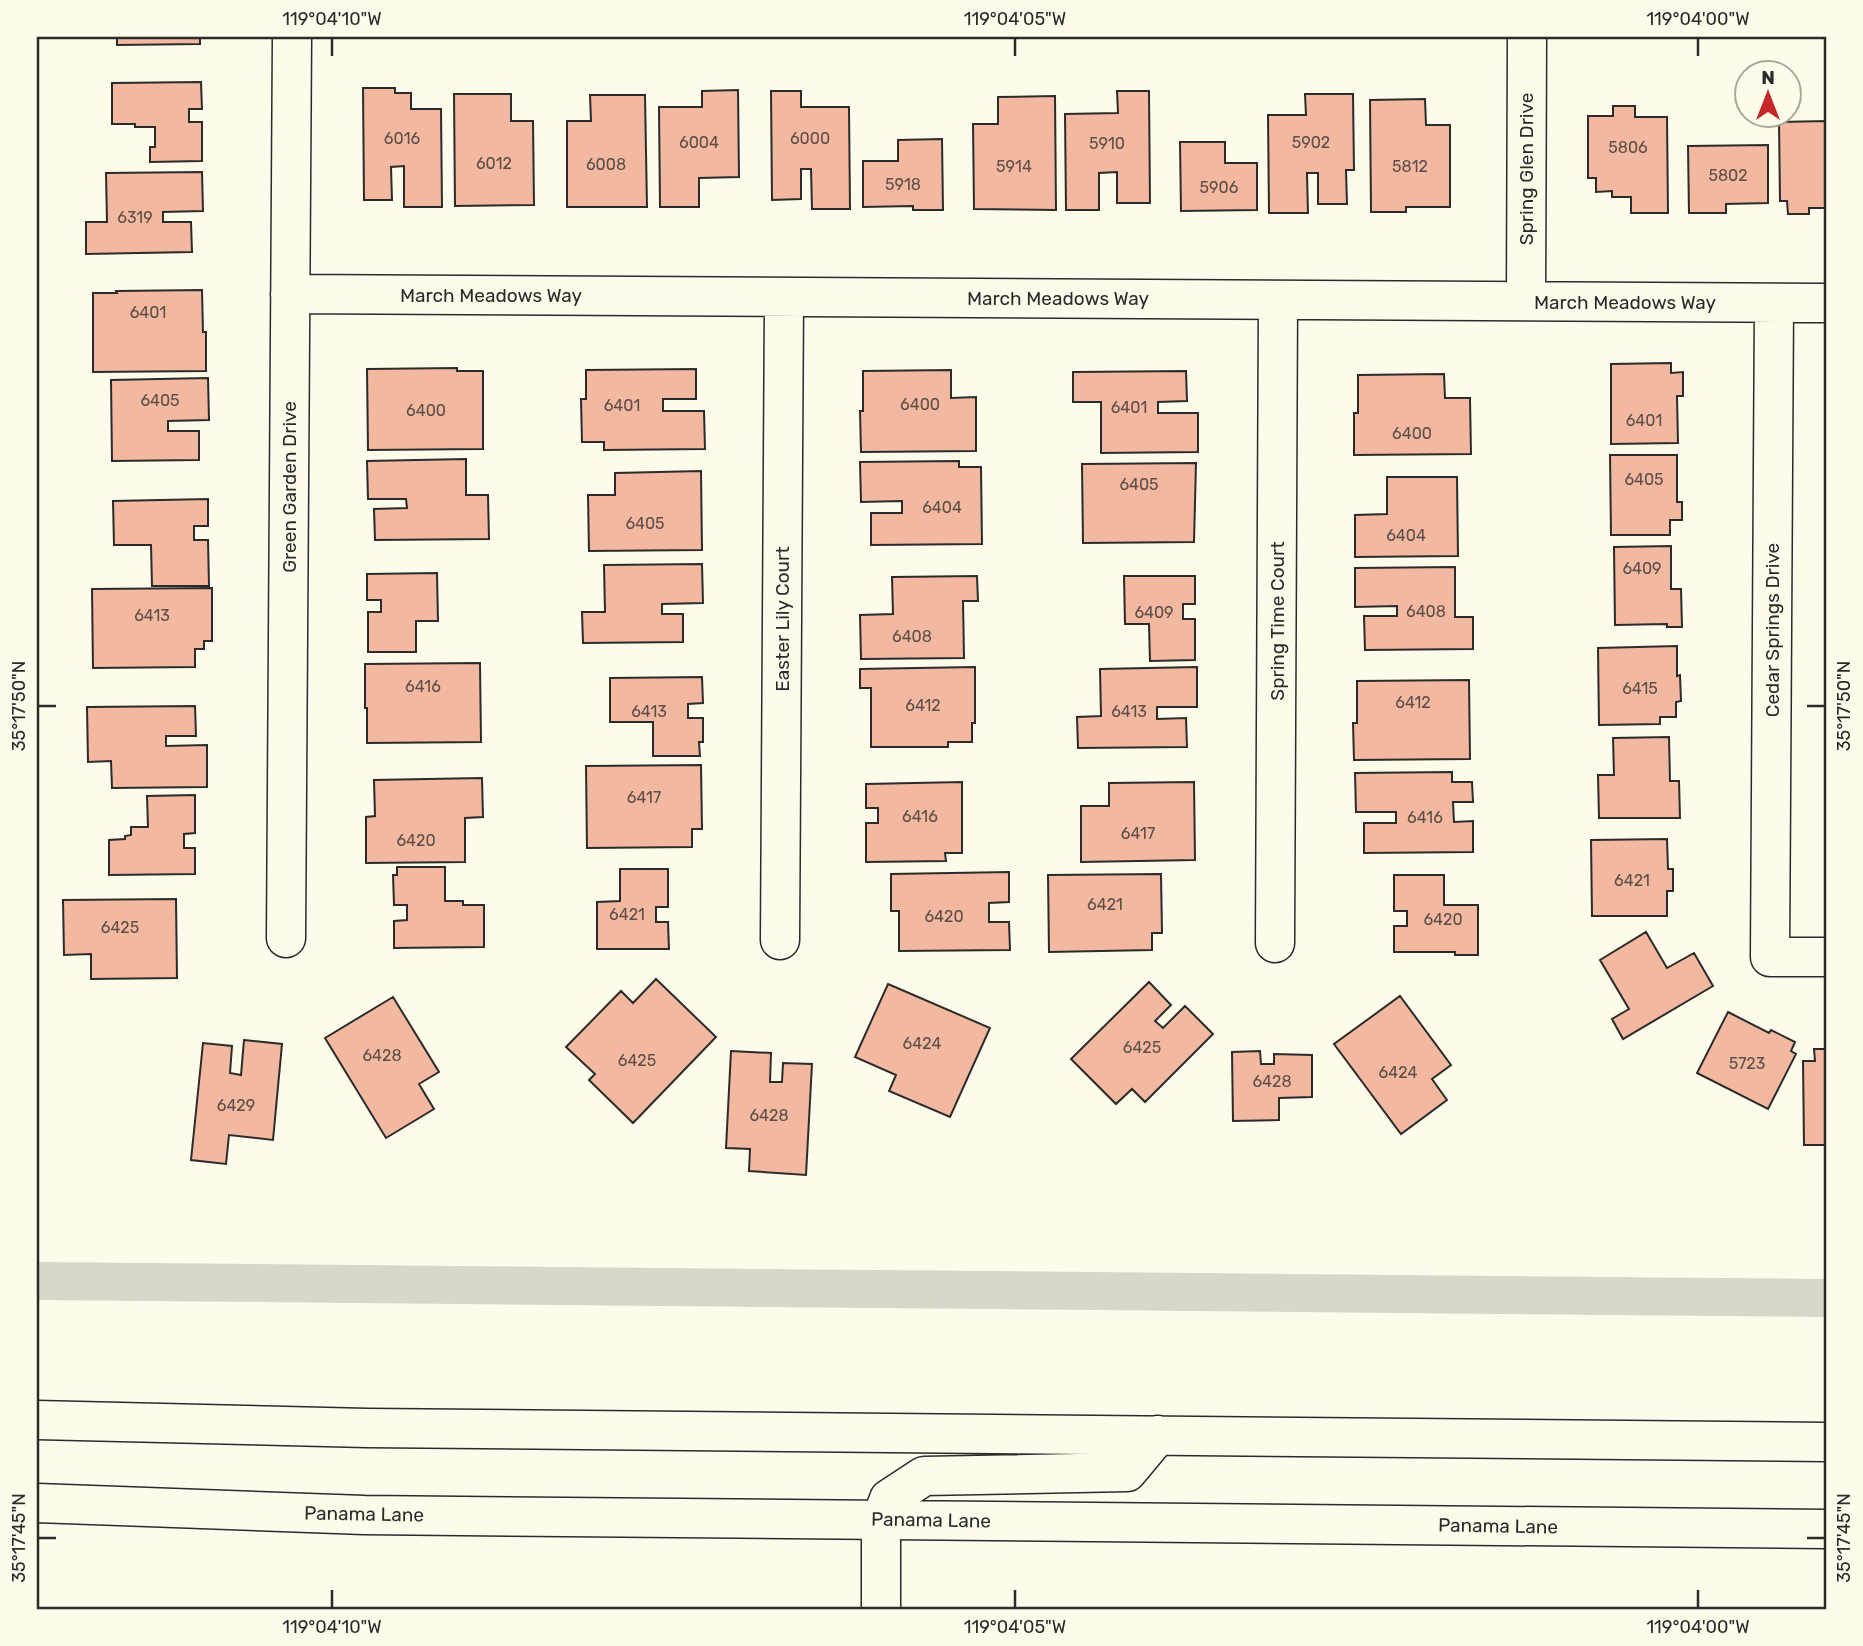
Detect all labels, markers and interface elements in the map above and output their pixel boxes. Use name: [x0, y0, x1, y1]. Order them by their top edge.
text: 119°04'10"W: [282, 8, 382, 30]
text: 119°04'05"W: [964, 8, 1066, 30]
text: 119°04'00"W: [1646, 8, 1750, 30]
north arrow: [1734, 60, 1804, 130]
text: N: [1761, 66, 1775, 89]
street label: Spring Glen Drive: [1515, 93, 1538, 245]
house number: 6016: [384, 129, 420, 148]
house number: 6000: [790, 129, 830, 148]
house number: 6004: [679, 133, 719, 152]
house number: 5902: [1292, 133, 1330, 152]
house number: 5910: [1089, 134, 1125, 153]
house number: 5806: [1608, 138, 1648, 157]
house number: 6012: [476, 154, 512, 173]
house number: 6008: [586, 155, 626, 174]
house number: 5914: [996, 157, 1032, 176]
house number: 5812: [1392, 157, 1428, 176]
house number: 5802: [1708, 166, 1748, 185]
house number: 5918: [885, 175, 921, 194]
house number: 5906: [1200, 178, 1239, 197]
house number: 6319: [117, 208, 153, 227]
street label: March Meadows Way: [400, 284, 582, 307]
street label: March Meadows Way: [967, 287, 1149, 310]
street label: March Meadows Way: [1534, 291, 1716, 314]
house number: 6401: [130, 303, 166, 322]
house number: 6405: [140, 391, 180, 410]
house number: 6400: [900, 395, 940, 414]
house number: 6401: [604, 396, 640, 415]
house number: 6401: [1111, 398, 1147, 417]
street label: Green Garden Drive: [278, 401, 301, 573]
house number: 6400: [406, 401, 446, 420]
house number: 6401: [1626, 411, 1662, 430]
house number: 6400: [1392, 424, 1432, 443]
house number: 6405: [1624, 470, 1664, 489]
house number: 6405: [1119, 475, 1159, 494]
house number: 6404: [922, 498, 962, 517]
house number: 6405: [625, 514, 665, 533]
house number: 6404: [1386, 526, 1426, 545]
street label: Spring Time Court: [1266, 541, 1289, 701]
street label: Cedar Springs Drive: [1761, 543, 1784, 717]
street label: Easter Lily Court: [771, 546, 794, 692]
house number: 6409: [1622, 559, 1662, 578]
house number: 6408: [1406, 602, 1446, 621]
house number: 6409: [1134, 603, 1174, 622]
house number: 6413: [134, 606, 170, 625]
house number: 6408: [892, 627, 932, 646]
text: 35°17'50"N: [8, 661, 30, 751]
text: 35°17'50"N: [1833, 661, 1855, 751]
house number: 6416: [405, 677, 441, 696]
house number: 6415: [1622, 679, 1658, 698]
house number: 6412: [1395, 693, 1431, 712]
house number: 6412: [905, 696, 941, 715]
house number: 6413: [631, 702, 667, 721]
house number: 6413: [1111, 702, 1147, 721]
house number: 6417: [627, 788, 661, 807]
house number: 6416: [902, 807, 938, 826]
house number: 6416: [1407, 808, 1443, 827]
house number: 6417: [1121, 824, 1155, 843]
house number: 6420: [396, 831, 436, 850]
house number: 6421: [1614, 871, 1650, 890]
house number: 6421: [1087, 895, 1123, 914]
house number: 6421: [609, 905, 645, 924]
house number: 6420: [924, 907, 964, 926]
house number: 6420: [1423, 910, 1463, 929]
house number: 6425: [101, 918, 139, 937]
house number: 6424: [903, 1034, 941, 1053]
house number: 6425: [1123, 1038, 1161, 1057]
house number: 6428: [362, 1046, 402, 1065]
house number: 6425: [618, 1051, 656, 1070]
house number: 5723: [1729, 1054, 1765, 1073]
house number: 6424: [1379, 1063, 1417, 1082]
house number: 6428: [1252, 1072, 1292, 1091]
house number: 6429: [217, 1096, 255, 1115]
house number: 6428: [749, 1106, 789, 1125]
text: 35°17'45"N: [8, 1493, 30, 1583]
text: 35°17'45"N: [1833, 1493, 1855, 1583]
street label: Panama Lane: [304, 1501, 424, 1527]
street label: Panama Lane: [871, 1507, 991, 1533]
street label: Panama Lane: [1438, 1513, 1558, 1539]
text: 119°04'10"W: [282, 1616, 382, 1638]
text: 119°04'05"W: [964, 1616, 1066, 1638]
text: 119°04'00"W: [1646, 1616, 1750, 1638]

